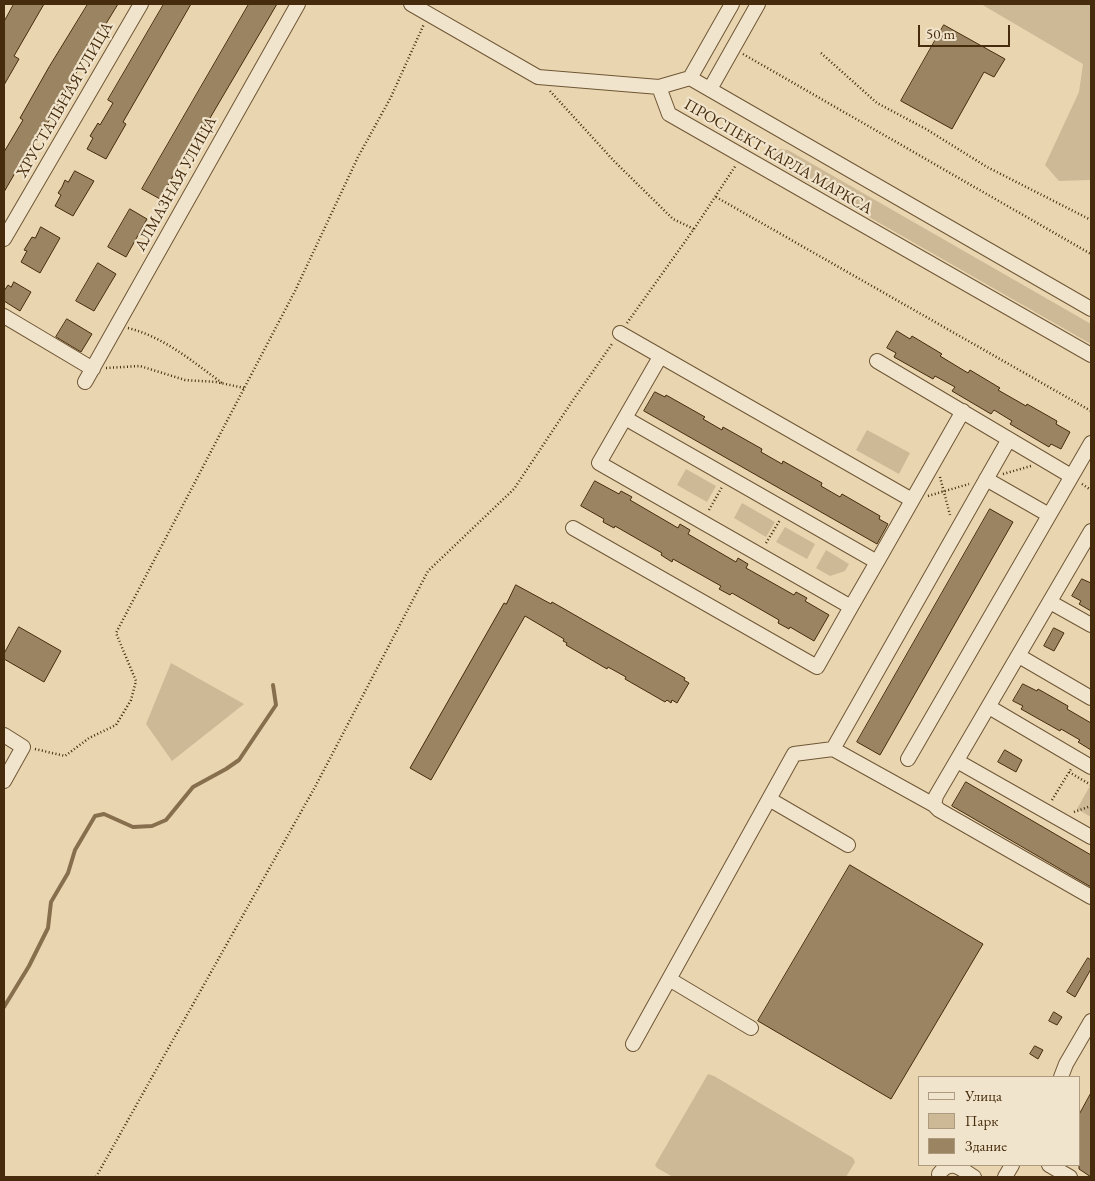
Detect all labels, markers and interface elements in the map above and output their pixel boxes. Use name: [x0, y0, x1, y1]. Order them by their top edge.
scale bar: [920, 15, 1012, 47]
street label: ХРУСТАЛЬНАЯ УЛИЦА: [13, 19, 117, 181]
text: 50 m: [926, 24, 955, 43]
street label: ПРОСПЕКТ КАРЛА МАРКСА: [680, 95, 876, 219]
street label: АЛМАЗНАЯ УЛИЦА: [131, 113, 221, 255]
legend: [918, 1076, 1080, 1166]
text: Улица: [965, 1086, 1002, 1105]
text: Парк: [965, 1111, 998, 1130]
text: Здание: [965, 1136, 1007, 1155]

